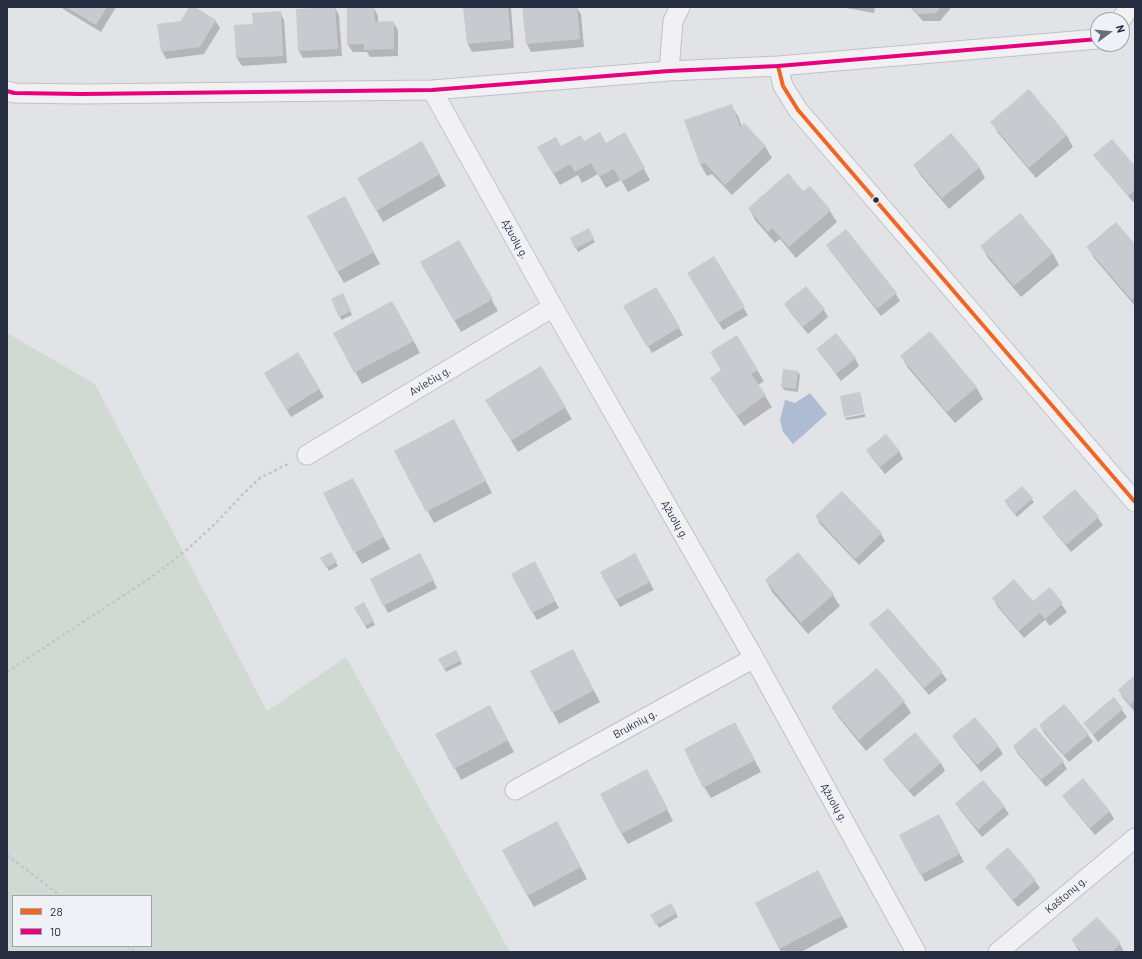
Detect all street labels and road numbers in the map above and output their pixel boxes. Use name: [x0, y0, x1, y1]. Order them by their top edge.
street label: Ąžuolų g.: [499, 217, 531, 261]
street label: Aviečių g.: [407, 364, 453, 398]
street label: Ąžuolų g.: [659, 498, 691, 542]
street label: Bruknių g.: [611, 707, 659, 741]
street label: Ąžuolų g.: [818, 781, 850, 825]
street label: Kaštonų g.: [1042, 874, 1090, 916]

